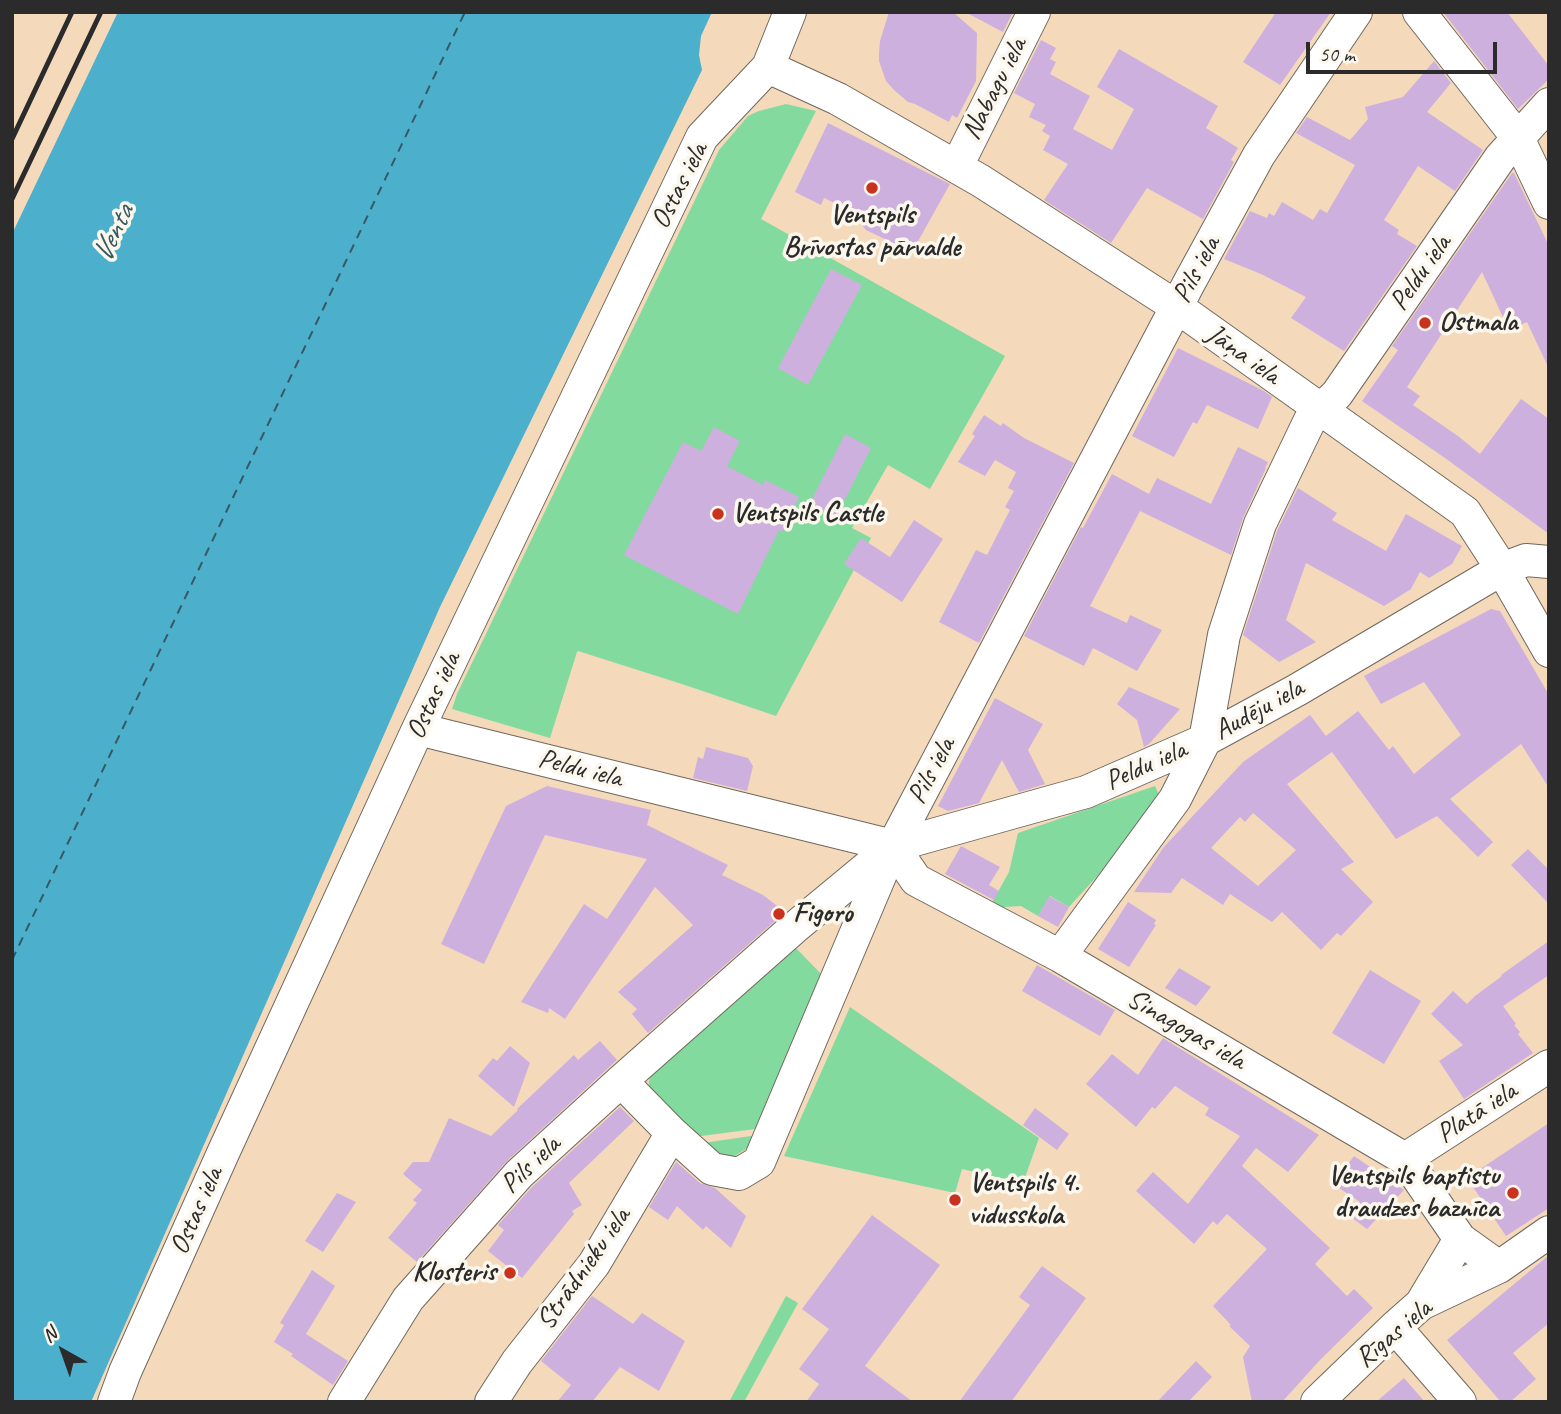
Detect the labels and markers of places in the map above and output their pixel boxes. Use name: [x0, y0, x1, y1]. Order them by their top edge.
marker: Ventspils Brīvostas pārvalde: [864, 180, 880, 196]
place label: Ventspils Brīvostas pārvalde: [784, 199, 960, 265]
place label: Ostmala: [1439, 306, 1517, 340]
marker: Ostmala: [1417, 315, 1433, 331]
place label: Ventspils Castle: [732, 497, 883, 531]
marker: Ventspils Castle: [710, 506, 726, 522]
place label: Figoro: [793, 897, 852, 931]
marker: Figoro: [771, 906, 787, 922]
place label: Ventspils baptistu draudzes baznīca: [1328, 1160, 1499, 1226]
place label: Ventspils 4. vidusskola: [969, 1167, 1079, 1233]
marker: Ventspils baptistu draudzes baznīca: [1505, 1185, 1521, 1201]
marker: Ventspils 4. vidusskola: [947, 1192, 963, 1208]
place label: Klosteris: [413, 1256, 496, 1290]
marker: Klosteris: [502, 1265, 518, 1281]

